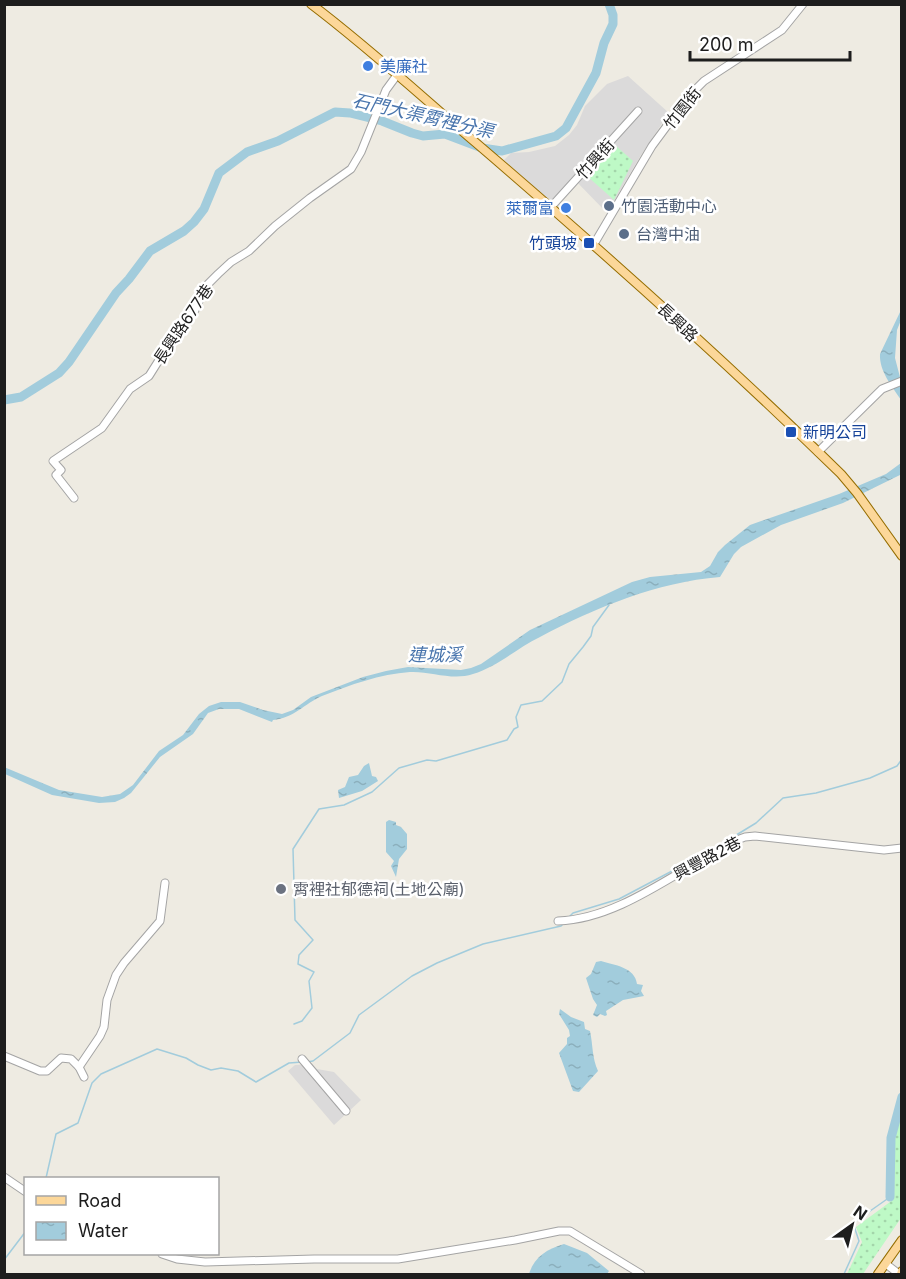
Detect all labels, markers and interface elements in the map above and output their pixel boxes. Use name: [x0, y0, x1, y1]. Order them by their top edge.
scale bar: [690, 24, 850, 62]
text: 200 m: [699, 34, 754, 55]
place label: 美廉社: [380, 56, 428, 76]
marker: 美廉社: [361, 59, 375, 73]
street label: 竹園街: [659, 83, 705, 133]
water label: 石門大渠霄裡分渠: [351, 89, 499, 143]
street label: 竹興街: [572, 134, 618, 184]
place label: 竹園活動中心: [621, 196, 717, 216]
place label: 萊爾富: [506, 198, 554, 218]
marker: 竹園活動中心: [602, 199, 616, 213]
marker: 萊爾富: [559, 201, 573, 215]
place label: 台灣中油: [636, 224, 700, 244]
marker: 台灣中油: [617, 227, 631, 241]
place label: 竹頭坡: [529, 233, 577, 253]
marker: 竹頭坡: [582, 236, 596, 250]
street label: 長興路677巷: [149, 280, 217, 368]
street label: 長興路: [654, 298, 702, 346]
place label: 新明公司: [803, 422, 867, 442]
marker: 新明公司: [784, 425, 798, 439]
water label: 連城溪: [408, 644, 465, 665]
street label: 興豐路2巷: [670, 832, 744, 884]
place label: 霄裡社郁德祠(土地公廟): [293, 879, 465, 899]
marker: 霄裡社郁德祠(土地公廟): [274, 882, 288, 896]
legend: [24, 1177, 219, 1255]
text: Road: [78, 1190, 121, 1211]
north arrow: [822, 1195, 882, 1255]
text: N: [850, 1201, 871, 1224]
text: Water: [78, 1220, 128, 1241]

